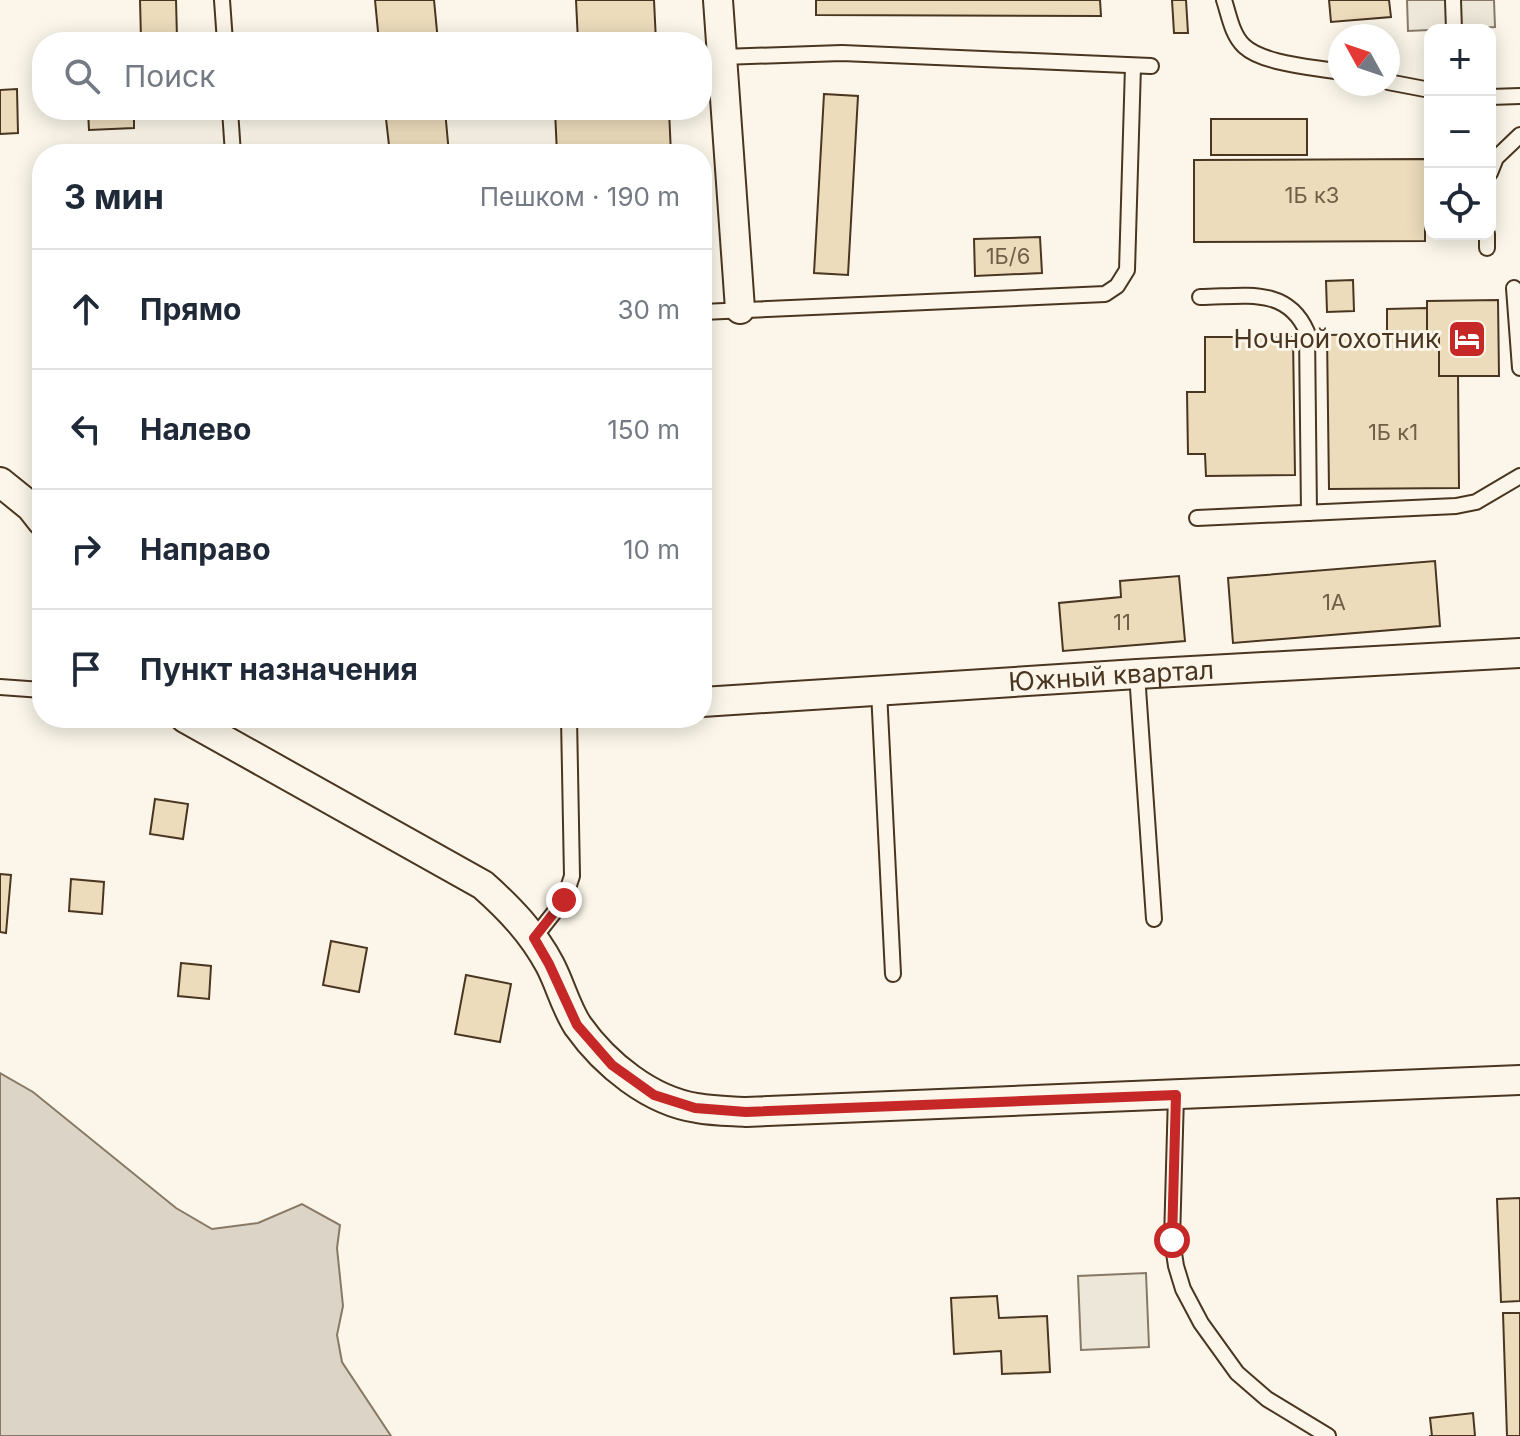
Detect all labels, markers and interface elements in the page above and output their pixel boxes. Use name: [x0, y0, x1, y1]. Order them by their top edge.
north arrow: [1328, 24, 1400, 96]
map controls: [1424, 24, 1496, 240]
button: +: [1424, 24, 1496, 96]
search box: [32, 32, 712, 120]
icon: search: [60, 54, 104, 98]
text: Поиск: [124, 58, 215, 94]
button: −: [1424, 96, 1496, 168]
button: locate: [1424, 168, 1496, 240]
text: 3 мин: [64, 176, 164, 217]
text: Пешком · 190 m: [480, 181, 680, 212]
house number: 1Б к3: [1285, 182, 1339, 208]
house number: 1Б/6: [986, 243, 1030, 269]
icon: ahead: [64, 287, 108, 331]
text: Прямо: [140, 291, 241, 327]
text: 30 m: [617, 294, 680, 325]
hotel icon: Ночной охотник: [1446, 318, 1488, 360]
place label: Ночной охотник: [1234, 323, 1439, 354]
icon: left: [64, 407, 108, 451]
text: Налево: [140, 411, 252, 447]
text: 150 m: [607, 414, 680, 445]
house number: 1Б к1: [1368, 419, 1418, 445]
icon: right: [64, 527, 108, 571]
text: Направо: [140, 531, 271, 567]
text: 10 m: [623, 534, 680, 565]
house number: 1А: [1322, 589, 1346, 615]
house number: 11: [1113, 609, 1131, 635]
icon: arrive: [64, 647, 108, 691]
text: Пункт назначения: [140, 651, 418, 687]
street label: Южный квартал: [1007, 654, 1215, 697]
route end: [546, 882, 582, 918]
route start: [1154, 1222, 1190, 1258]

